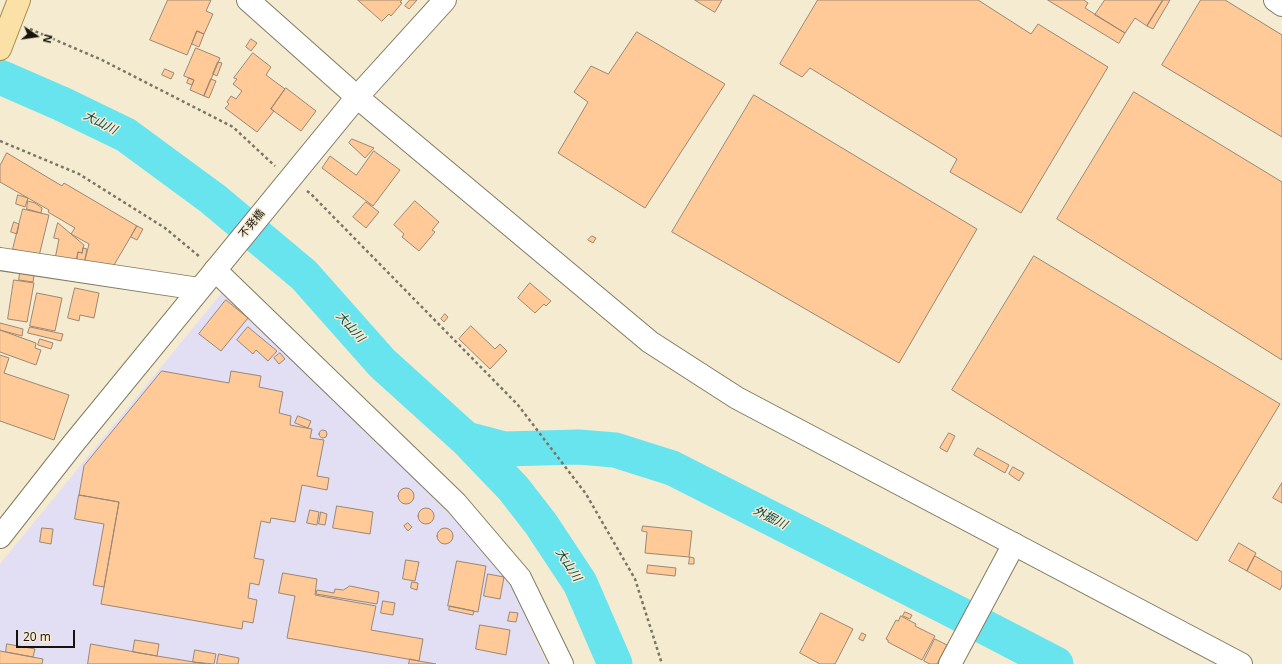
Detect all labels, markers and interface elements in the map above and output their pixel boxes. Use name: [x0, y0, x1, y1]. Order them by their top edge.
north arrow: [16, 16, 56, 56]
text: N: [40, 33, 56, 45]
water label: 大山川: [81, 108, 119, 138]
street label: 不発橋: [236, 207, 268, 241]
water label: 大山川: [333, 309, 367, 345]
water label: 外掘川: [751, 503, 789, 533]
water label: 大山川: [552, 546, 584, 584]
scale bar: [18, 622, 77, 648]
text: 20 m: [23, 628, 51, 645]

